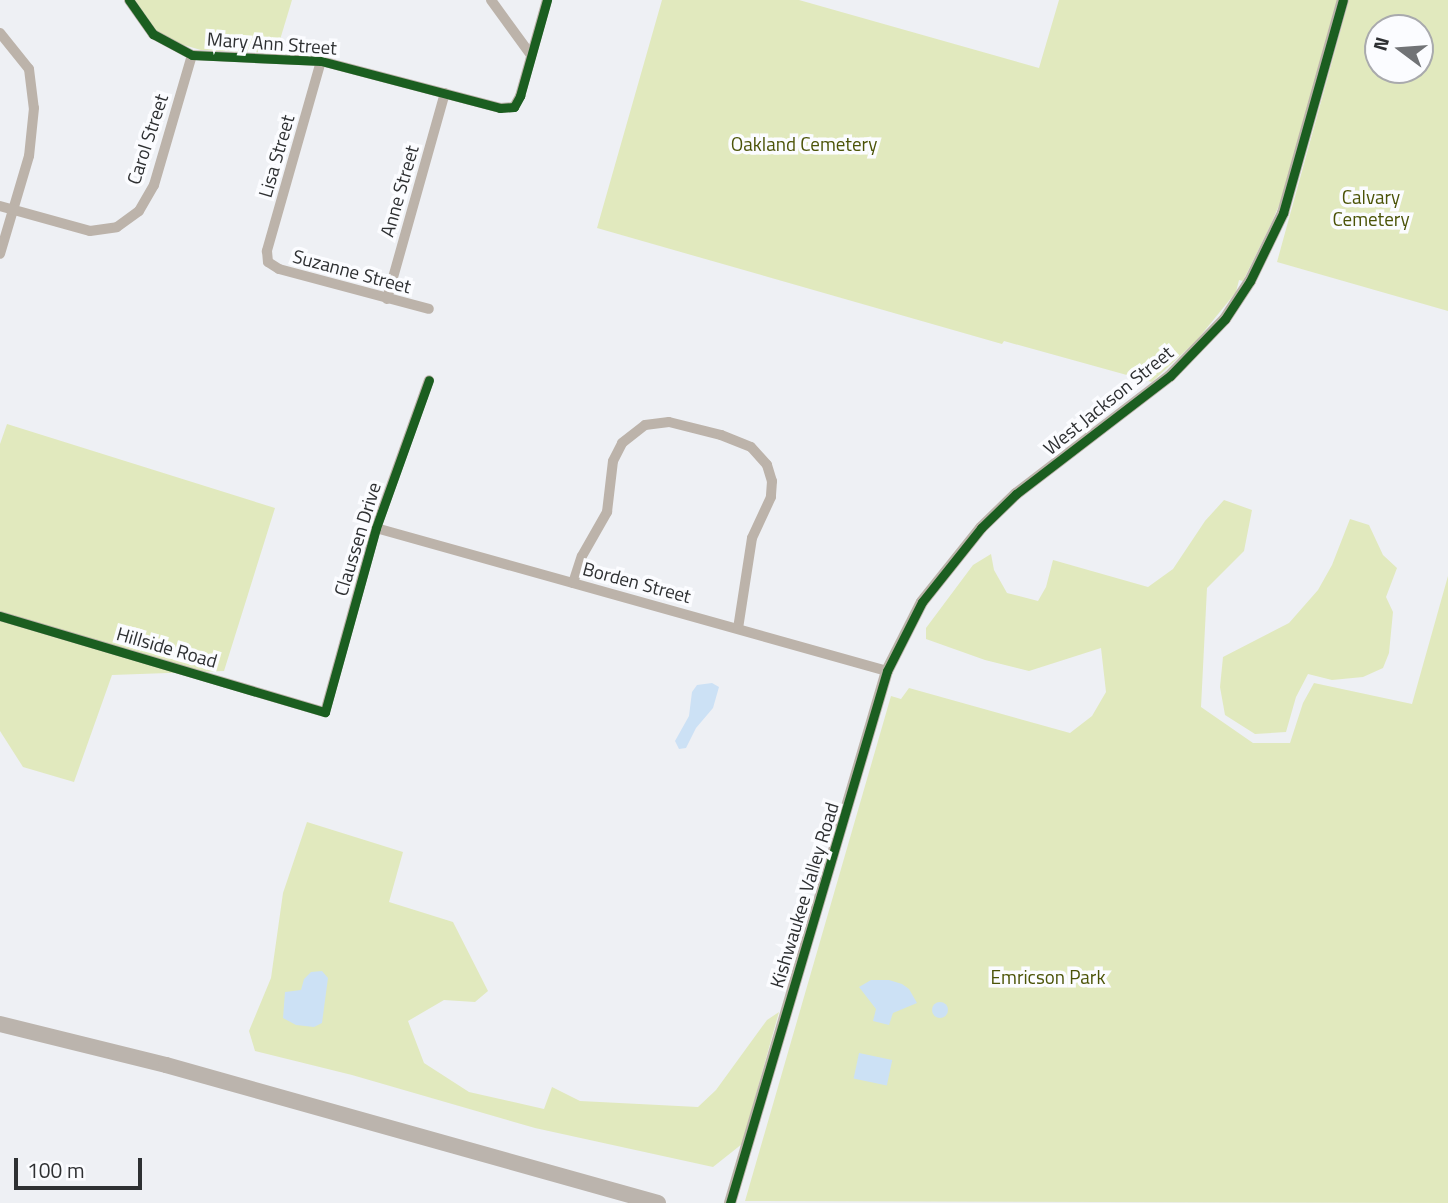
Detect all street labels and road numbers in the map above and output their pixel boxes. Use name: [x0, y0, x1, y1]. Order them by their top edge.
street label: Mary Ann Street: [206, 27, 338, 59]
street label: Carol Street: [122, 91, 172, 187]
street label: Lisa Street: [253, 112, 299, 200]
street label: Anne Street: [375, 142, 423, 240]
street label: Suzanne Street: [290, 244, 414, 298]
street label: West Jackson Street: [1039, 341, 1177, 459]
street label: Claussen Drive: [329, 479, 385, 599]
street label: Borden Street: [580, 557, 694, 607]
street label: Hillside Road: [114, 622, 220, 672]
street label: Kishwaukee Valley Road: [765, 799, 843, 991]

